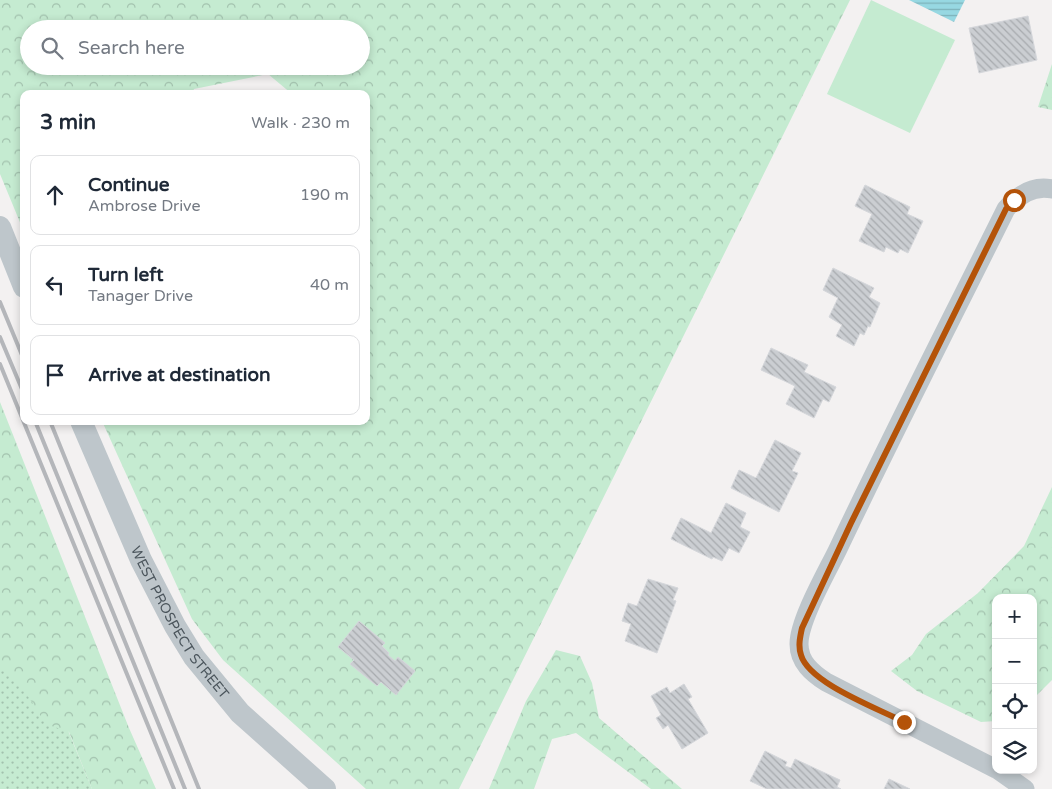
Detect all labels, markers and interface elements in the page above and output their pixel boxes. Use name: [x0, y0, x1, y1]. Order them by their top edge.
search box: [20, 20, 370, 75]
icon: search: [38, 34, 66, 62]
text: Search here: [78, 37, 185, 59]
text: 3 min: [40, 110, 96, 135]
text: Walk · 230 m: [251, 113, 350, 133]
text: Continue: [88, 174, 170, 196]
icon: ahead: [41, 181, 69, 209]
text: 190 m: [300, 185, 349, 205]
route start: [1003, 189, 1026, 212]
text: Ambrose Drive: [88, 196, 201, 216]
text: Turn left: [88, 264, 164, 286]
icon: left: [41, 271, 69, 299]
text: 40 m: [310, 275, 349, 295]
text: Tanager Drive: [88, 286, 193, 306]
icon: arrive: [41, 361, 69, 389]
text: Arrive at destination: [88, 364, 271, 386]
street label: WEST PROSPECT STREET: [127, 544, 233, 702]
map controls: [992, 594, 1037, 774]
button: +: [992, 594, 1037, 639]
button: −: [992, 639, 1037, 684]
button: locate: [992, 684, 1037, 729]
route end: [893, 711, 916, 734]
button: layers: [992, 729, 1037, 774]

